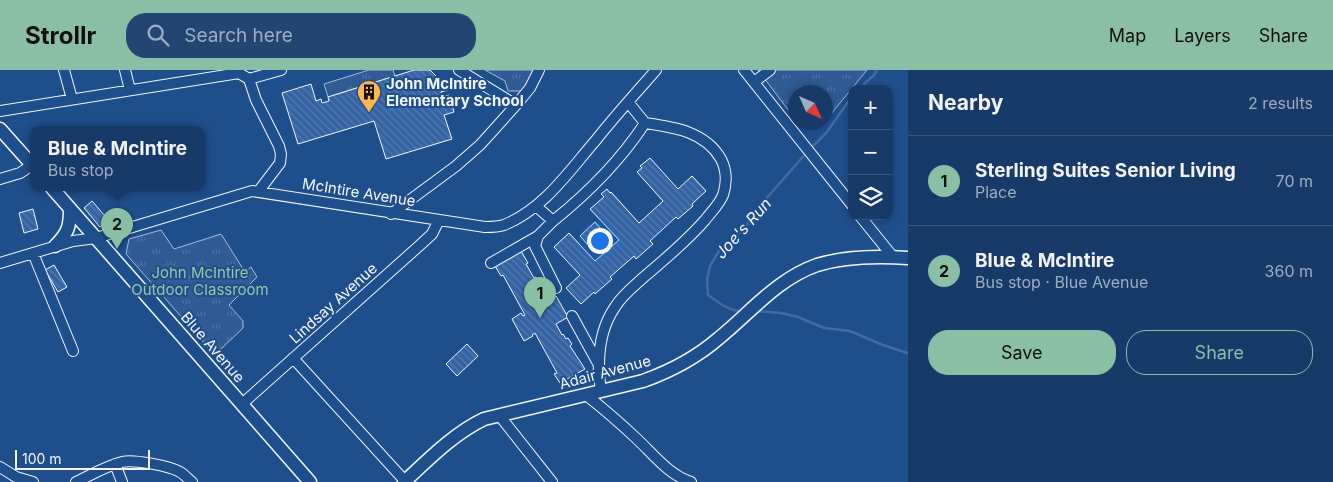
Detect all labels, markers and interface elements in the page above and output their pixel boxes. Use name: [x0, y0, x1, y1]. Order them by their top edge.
search box: [126, 13, 476, 58]
text: Strollr: [25, 21, 96, 50]
icon: search: [144, 21, 172, 49]
text: Search here: [184, 24, 293, 47]
text: Map: [1109, 25, 1146, 46]
text: Layers: [1174, 25, 1231, 46]
text: Share: [1259, 25, 1308, 46]
place label: John McIntire Elementary School: [386, 74, 524, 110]
building icon: John McIntire Elementary School: [356, 79, 382, 113]
north arrow: [788, 85, 833, 130]
map controls: [848, 85, 893, 220]
button: +: [848, 85, 893, 130]
text: Nearby: [928, 90, 1003, 115]
text: 2 results: [1248, 93, 1313, 113]
popup: [30, 126, 205, 191]
button: −: [848, 130, 893, 175]
text: Blue & McIntire: [48, 137, 187, 160]
text: Sterling Suites Senior Living: [975, 159, 1236, 182]
text: Bus stop: [48, 160, 114, 180]
text: 1: [941, 171, 947, 191]
text: 70 m: [1276, 171, 1313, 191]
street label: McIntire Avenue: [301, 174, 417, 210]
button: layers: [848, 175, 893, 220]
text: Place: [975, 182, 1017, 202]
water label: Joe's Run: [711, 194, 775, 262]
pin: 2: [101, 208, 133, 249]
your location: [587, 228, 613, 254]
text: Blue & McIntire: [975, 249, 1114, 272]
street label: Lindsay Avenue: [285, 259, 381, 347]
text: 2: [939, 261, 949, 281]
text: 360 m: [1265, 261, 1313, 281]
park label: John McIntire Outdoor Classroom: [131, 263, 269, 299]
text: Bus stop · Blue Avenue: [975, 272, 1148, 292]
pin: 1: [524, 277, 556, 318]
street label: Blue Avenue: [177, 308, 249, 386]
button: Save: [928, 330, 1116, 375]
button: Share: [1126, 330, 1313, 375]
street label: Adair Avenue: [557, 351, 653, 393]
scale bar: [15, 447, 150, 470]
text: 100 m: [22, 450, 62, 467]

